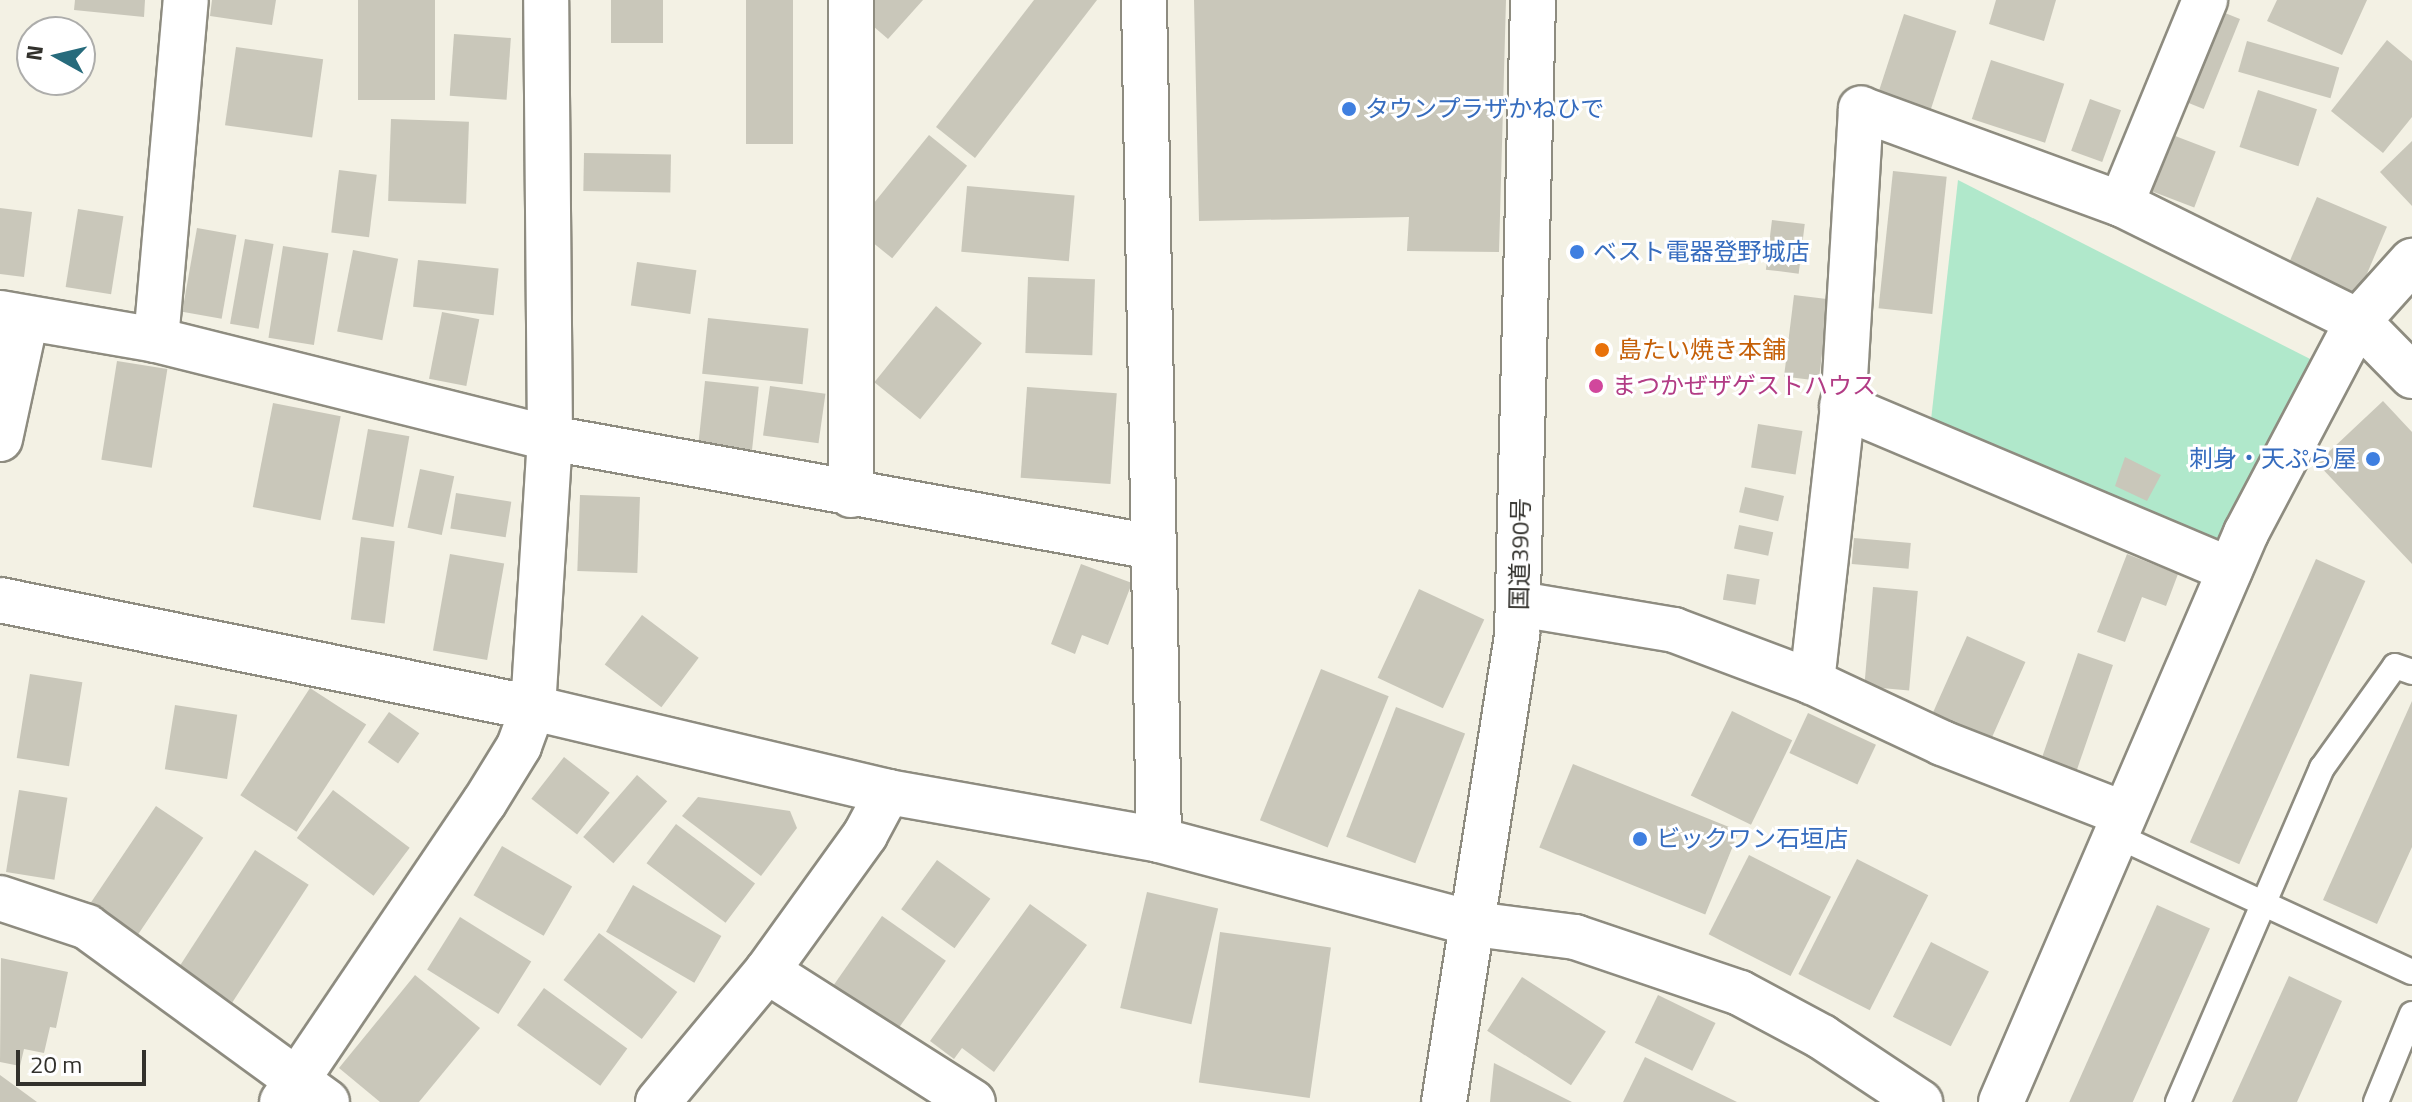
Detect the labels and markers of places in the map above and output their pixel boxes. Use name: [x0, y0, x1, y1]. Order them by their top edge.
place label: タウンプラザかねひで: [1365, 95, 1605, 123]
marker: タウンプラザかねひで: [1340, 100, 1358, 118]
place label: ベスト電器登野城店: [1593, 238, 1809, 266]
marker: ベスト電器登野城店: [1568, 243, 1586, 261]
place label: 島たい焼き本舗: [1618, 336, 1786, 364]
marker: 島たい焼き本舗: [1593, 341, 1611, 359]
place label: まつかぜザゲストハウス: [1612, 372, 1876, 400]
marker: まつかぜザゲストハウス: [1587, 377, 1605, 395]
place label: 刺身・天ぷら屋: [2189, 445, 2357, 473]
marker: 刺身・天ぷら屋: [2364, 450, 2382, 468]
place label: ビックワン石垣店: [1656, 825, 1848, 853]
marker: ビックワン石垣店: [1631, 830, 1649, 848]

